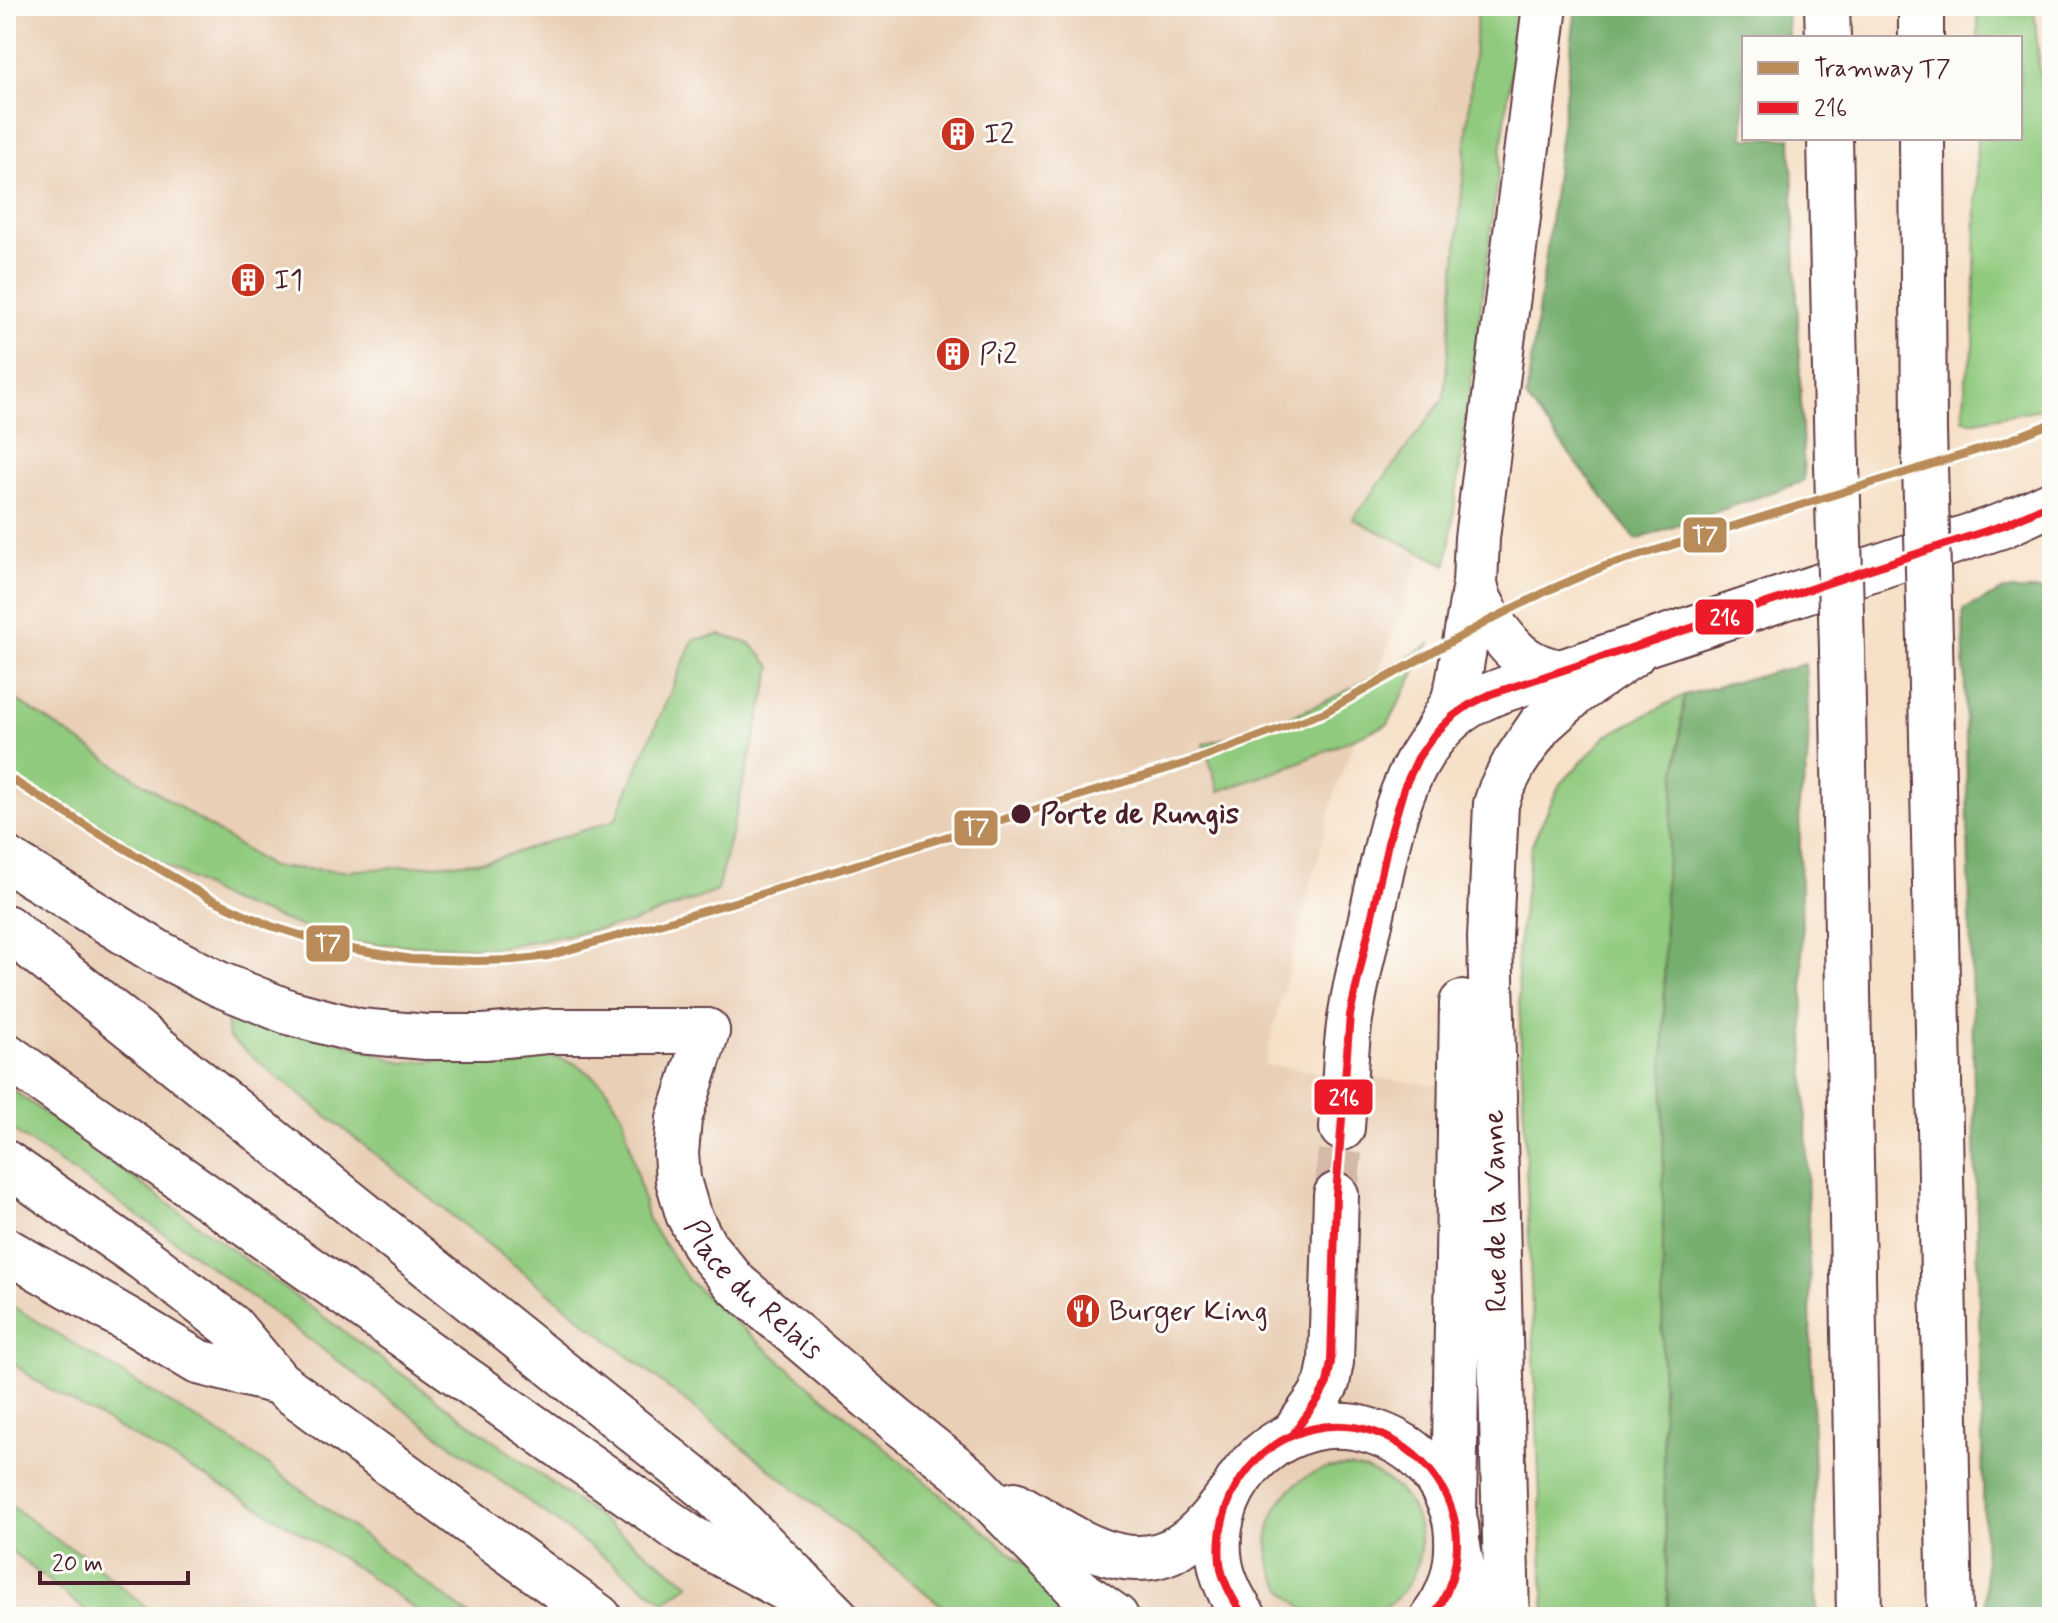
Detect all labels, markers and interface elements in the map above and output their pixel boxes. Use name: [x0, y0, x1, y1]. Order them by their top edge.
legend: [1742, 36, 2022, 140]
text: Tramway T7: [1814, 54, 1951, 85]
text: 216: [1814, 94, 1847, 125]
building icon: I2: [939, 115, 977, 153]
place label: I2: [984, 115, 1015, 154]
building icon: I1: [229, 261, 267, 299]
place label: I1: [274, 261, 303, 300]
building icon: Pi2: [934, 335, 972, 373]
place label: Pi2: [979, 335, 1017, 374]
line badge: T7: [1682, 516, 1728, 554]
text: T7: [1692, 523, 1719, 551]
line badge: 216: [1694, 598, 1755, 636]
text: 216: [1710, 605, 1740, 633]
place label: Porte de Rungis: [1040, 795, 1240, 835]
marker: Porte de Rungis: [1009, 802, 1033, 826]
line badge: T7: [953, 809, 999, 847]
text: T7: [963, 815, 990, 843]
line badge: T7: [305, 924, 351, 963]
text: T7: [315, 931, 342, 959]
line badge: 216: [1313, 1078, 1374, 1116]
text: 216: [1329, 1085, 1359, 1113]
street label: Rue de la Vanne: [1475, 1109, 1517, 1313]
street label: Place du Relais: [675, 1213, 831, 1369]
restaurant icon: Burger King: [1064, 1292, 1102, 1330]
place label: Burger King: [1109, 1292, 1268, 1333]
scale bar: [40, 1535, 188, 1585]
text: 20 m: [52, 1549, 103, 1580]

